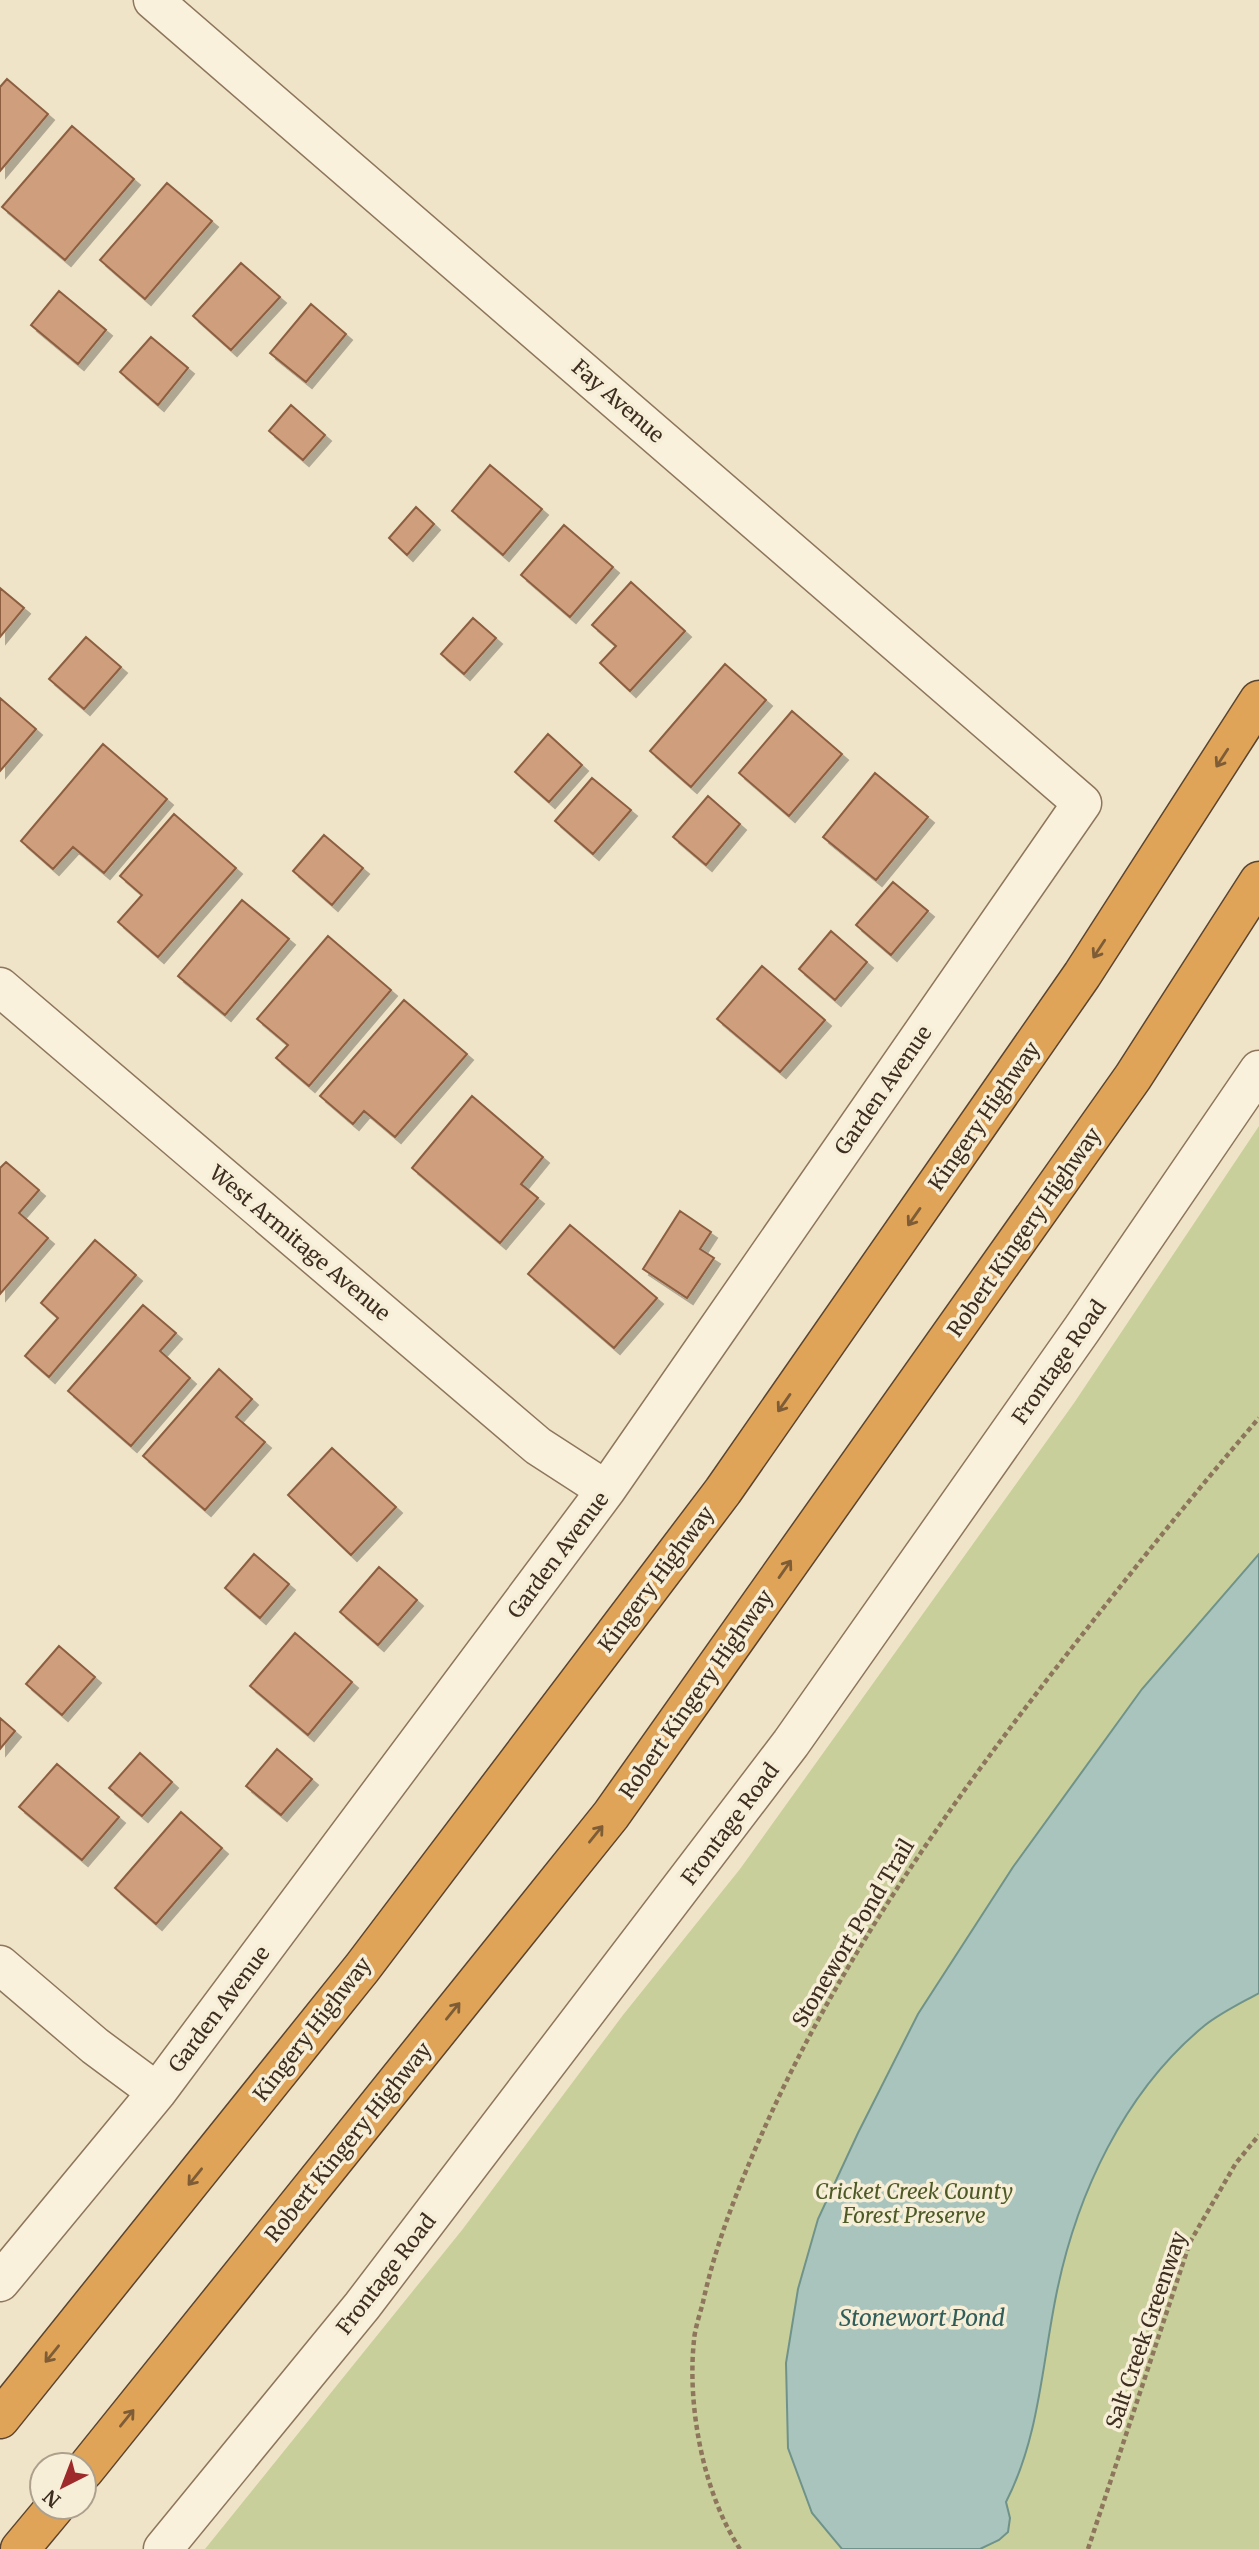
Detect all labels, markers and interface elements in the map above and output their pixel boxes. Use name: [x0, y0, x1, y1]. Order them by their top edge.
street label: Fay Avenue: [566, 354, 670, 449]
one-way arrow: [1215, 747, 1229, 767]
one-way arrow: [1092, 939, 1106, 958]
street label: Garden Avenue: [828, 1020, 938, 1160]
street label: Kingery Highway: [922, 1036, 1046, 1196]
street label: Robert Kingery Highway: [941, 1121, 1107, 1342]
street label: West Armitage Avenue: [203, 1159, 396, 1327]
one-way arrow: [907, 1207, 921, 1226]
street label: Frontage Road: [1006, 1294, 1112, 1430]
one-way arrow: [777, 1393, 791, 1412]
street label: Garden Avenue: [502, 1486, 614, 1624]
street label: Kingery Highway: [592, 1500, 720, 1657]
one-way arrow: [778, 1560, 792, 1579]
street label: Robert Kingery Highway: [613, 1583, 779, 1804]
street label: Frontage Road: [675, 1757, 785, 1890]
one-way arrow: [588, 1825, 603, 1843]
street label: Stonewort Pond Trail: [786, 1833, 920, 2032]
street label: Garden Avenue: [163, 1940, 275, 2078]
street label: Kingery Highway: [247, 1951, 377, 2107]
one-way arrow: [446, 2002, 461, 2021]
street label: Robert Kingery Highway: [259, 2036, 437, 2247]
one-way arrow: [187, 2167, 202, 2185]
park label: Cricket Creek County Forest Preserve: [815, 2178, 1013, 2229]
street label: Frontage Road: [330, 2208, 442, 2340]
street label: Salt Creek Greenway: [1100, 2227, 1193, 2432]
water label: Stonewort Pond: [839, 2303, 1006, 2332]
one-way arrow: [45, 2344, 60, 2363]
one-way arrow: [119, 2409, 134, 2427]
north arrow: [28, 2451, 98, 2521]
text: N: [38, 2485, 65, 2513]

